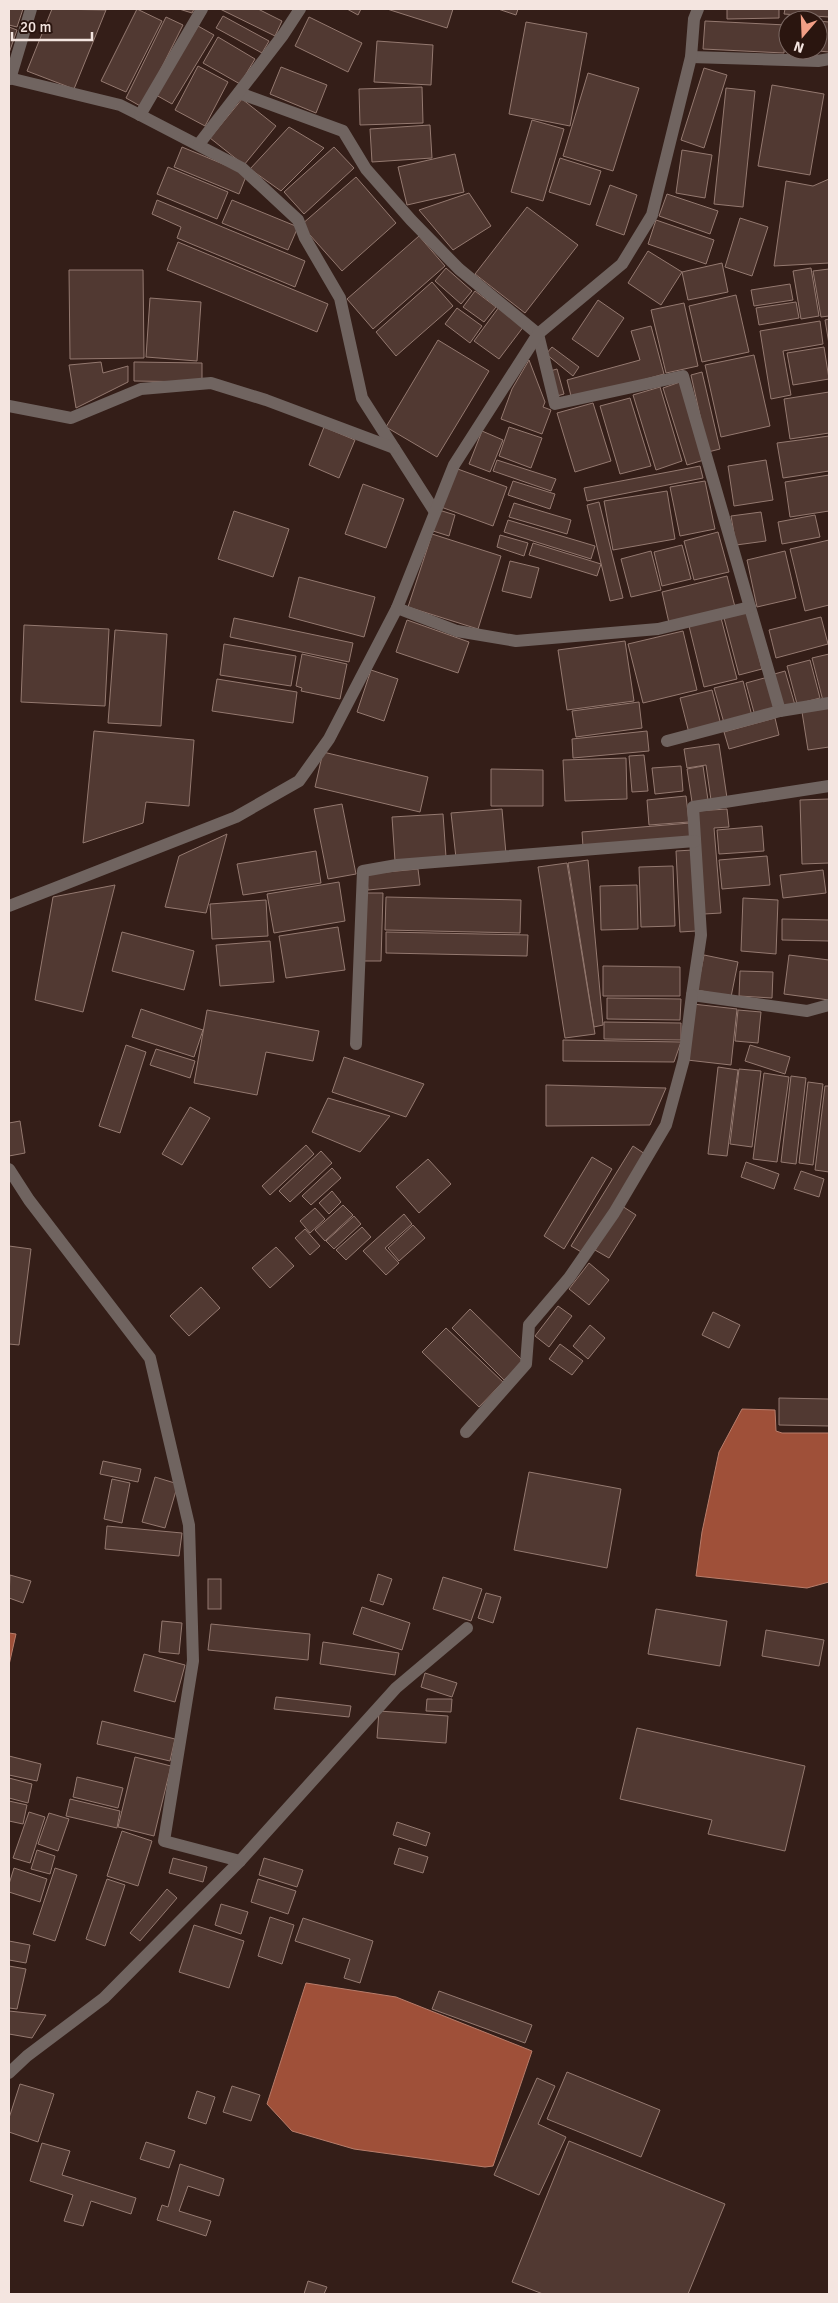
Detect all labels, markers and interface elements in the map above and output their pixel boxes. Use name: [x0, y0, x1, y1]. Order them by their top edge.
scale bar: [12, 10, 92, 42]
north arrow: [778, 10, 828, 60]
text: 20 m: [20, 18, 51, 36]
text: N: [792, 37, 806, 56]

